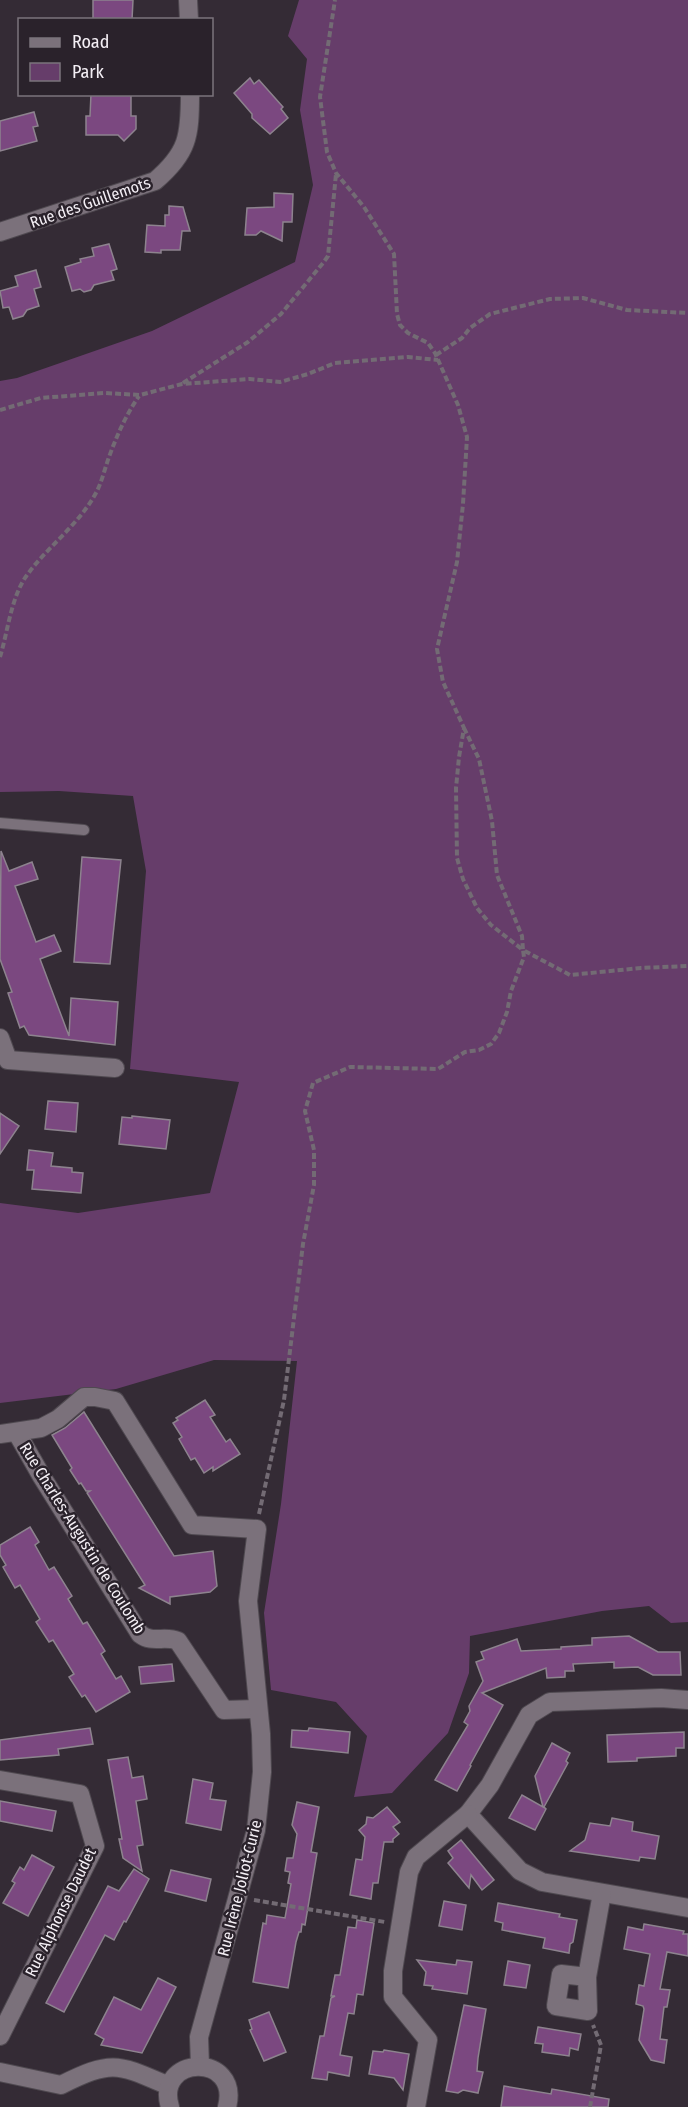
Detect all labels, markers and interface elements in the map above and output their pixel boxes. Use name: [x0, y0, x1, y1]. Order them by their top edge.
legend: [18, 18, 213, 96]
text: Road: [72, 31, 109, 53]
text: Park: [72, 61, 105, 83]
street label: Rue des Guillemots: [27, 173, 153, 232]
street label: Rue Charles-Augustin de Coulomb: [16, 1439, 149, 1637]
street label: Rue Irène Joliot-Curie: [213, 1818, 266, 1958]
street label: Rue Alphonse Daudet: [21, 1844, 100, 1980]

